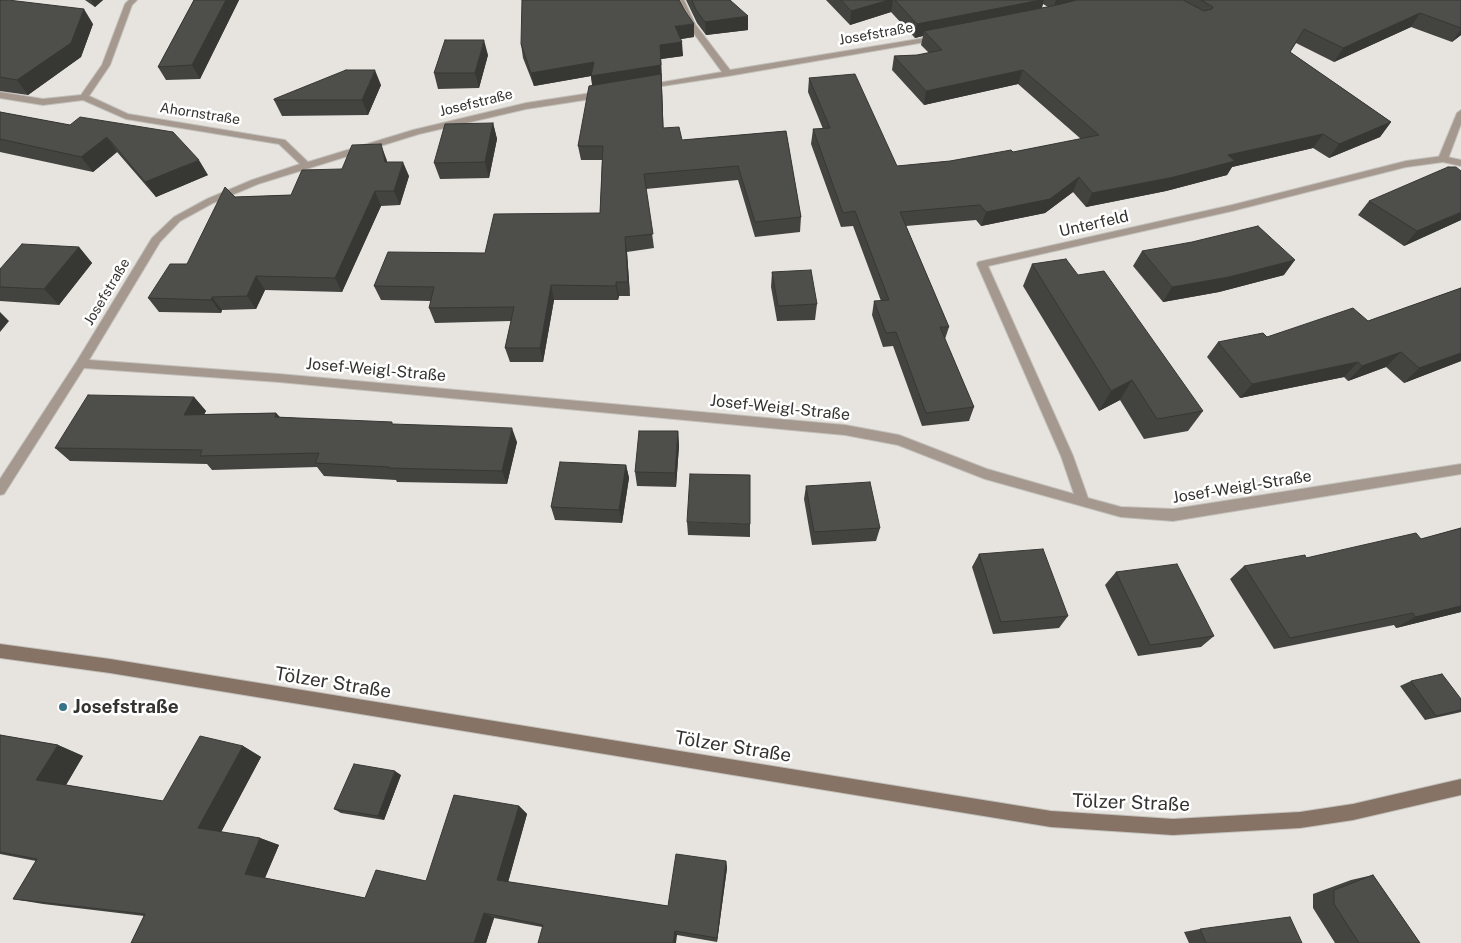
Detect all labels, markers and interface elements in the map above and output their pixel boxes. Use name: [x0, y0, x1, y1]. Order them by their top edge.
street label: Josefstraße: [838, 19, 914, 49]
street label: Josefstraße: [438, 86, 514, 120]
street label: Ahornstraße: [159, 99, 241, 129]
street label: Unterfeld: [1057, 207, 1131, 241]
street label: Josefstraße: [80, 256, 134, 328]
street label: Josef-Weigl-Straße: [305, 354, 447, 386]
street label: Josef-Weigl-Straße: [709, 391, 851, 425]
street label: Josef-Weigl-Straße: [1171, 467, 1313, 507]
street label: Tölzer Straße: [273, 663, 393, 703]
place label: Josefstraße: [73, 696, 179, 718]
marker: Josefstraße: [57, 701, 69, 713]
street label: Tölzer Straße: [673, 727, 793, 767]
street label: Tölzer Straße: [1072, 790, 1190, 816]

